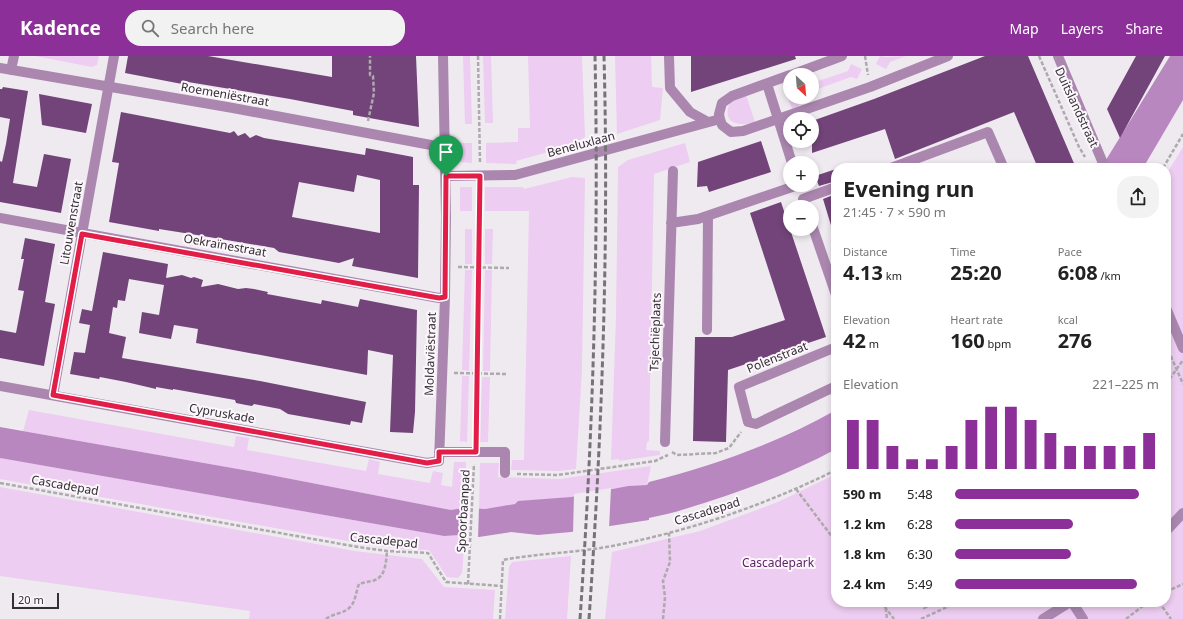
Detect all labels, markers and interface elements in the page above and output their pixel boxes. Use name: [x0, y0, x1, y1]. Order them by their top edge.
search box: [125, 10, 405, 46]
text: Kadence: [20, 15, 101, 41]
icon: search: [139, 17, 161, 39]
text: Search here: [171, 18, 254, 38]
text: Map: [1010, 19, 1039, 38]
text: Layers: [1061, 19, 1103, 38]
text: Share: [1125, 19, 1163, 38]
street label: Duitslandstraat: [1051, 64, 1103, 150]
north arrow: [783, 68, 819, 104]
map controls: [783, 68, 819, 236]
street label: Roemeniëstraat: [180, 78, 271, 110]
button: locate: [783, 112, 819, 148]
street label: Beneluxlaan: [545, 127, 617, 161]
pin: [429, 135, 463, 176]
icon: arrive: [435, 141, 457, 163]
button: +: [783, 156, 819, 192]
text: Evening run: [843, 173, 974, 203]
button: share: [1117, 176, 1159, 218]
street label: Litouwenstraat: [55, 179, 87, 266]
button: −: [783, 200, 819, 236]
text: 21:45 · 7 × 590 m: [843, 203, 946, 221]
street label: Oekraïnestraat: [182, 229, 268, 261]
text: Distance: [843, 244, 888, 259]
text: Time: [950, 244, 976, 259]
text: Pace: [1058, 244, 1082, 259]
text: 4.13: [843, 259, 883, 286]
text: 25:20: [950, 259, 1002, 286]
text: 6:08: [1058, 259, 1098, 286]
text: km: [883, 268, 902, 283]
text: /km: [1098, 268, 1121, 283]
street label: Tsjechiëplaats: [645, 292, 665, 372]
street label: Moldaviëstraat: [420, 311, 440, 396]
text: Elevation: [843, 312, 890, 327]
text: Heart rate: [950, 312, 1003, 327]
text: kcal: [1058, 312, 1078, 327]
text: 42: [843, 327, 866, 354]
text: 160: [950, 327, 985, 354]
text: 276: [1058, 327, 1092, 354]
text: m: [866, 336, 879, 351]
text: bpm: [985, 336, 1011, 351]
street label: Polenstraat: [744, 337, 811, 377]
text: Elevation: [843, 375, 899, 393]
text: 221–225 m: [1092, 375, 1159, 393]
street label: Cypruskade: [188, 399, 256, 427]
street label: Spoorbaanpad: [452, 469, 474, 553]
street label: Cascadepad: [30, 471, 100, 499]
text: 590 m: [843, 485, 881, 503]
text: 5:48: [907, 485, 933, 503]
street label: Cascadepad: [672, 493, 742, 529]
text: 1.2 km: [843, 515, 886, 533]
text: 6:28: [907, 515, 933, 533]
street label: Cascadepad: [349, 528, 419, 552]
text: 1.8 km: [843, 545, 886, 563]
text: 6:30: [907, 545, 933, 563]
park label: Cascadepark: [742, 554, 815, 571]
text: 2.4 km: [843, 575, 886, 593]
text: 5:49: [907, 575, 933, 593]
scale bar: [12, 591, 59, 610]
text: 20 m: [18, 592, 44, 607]

